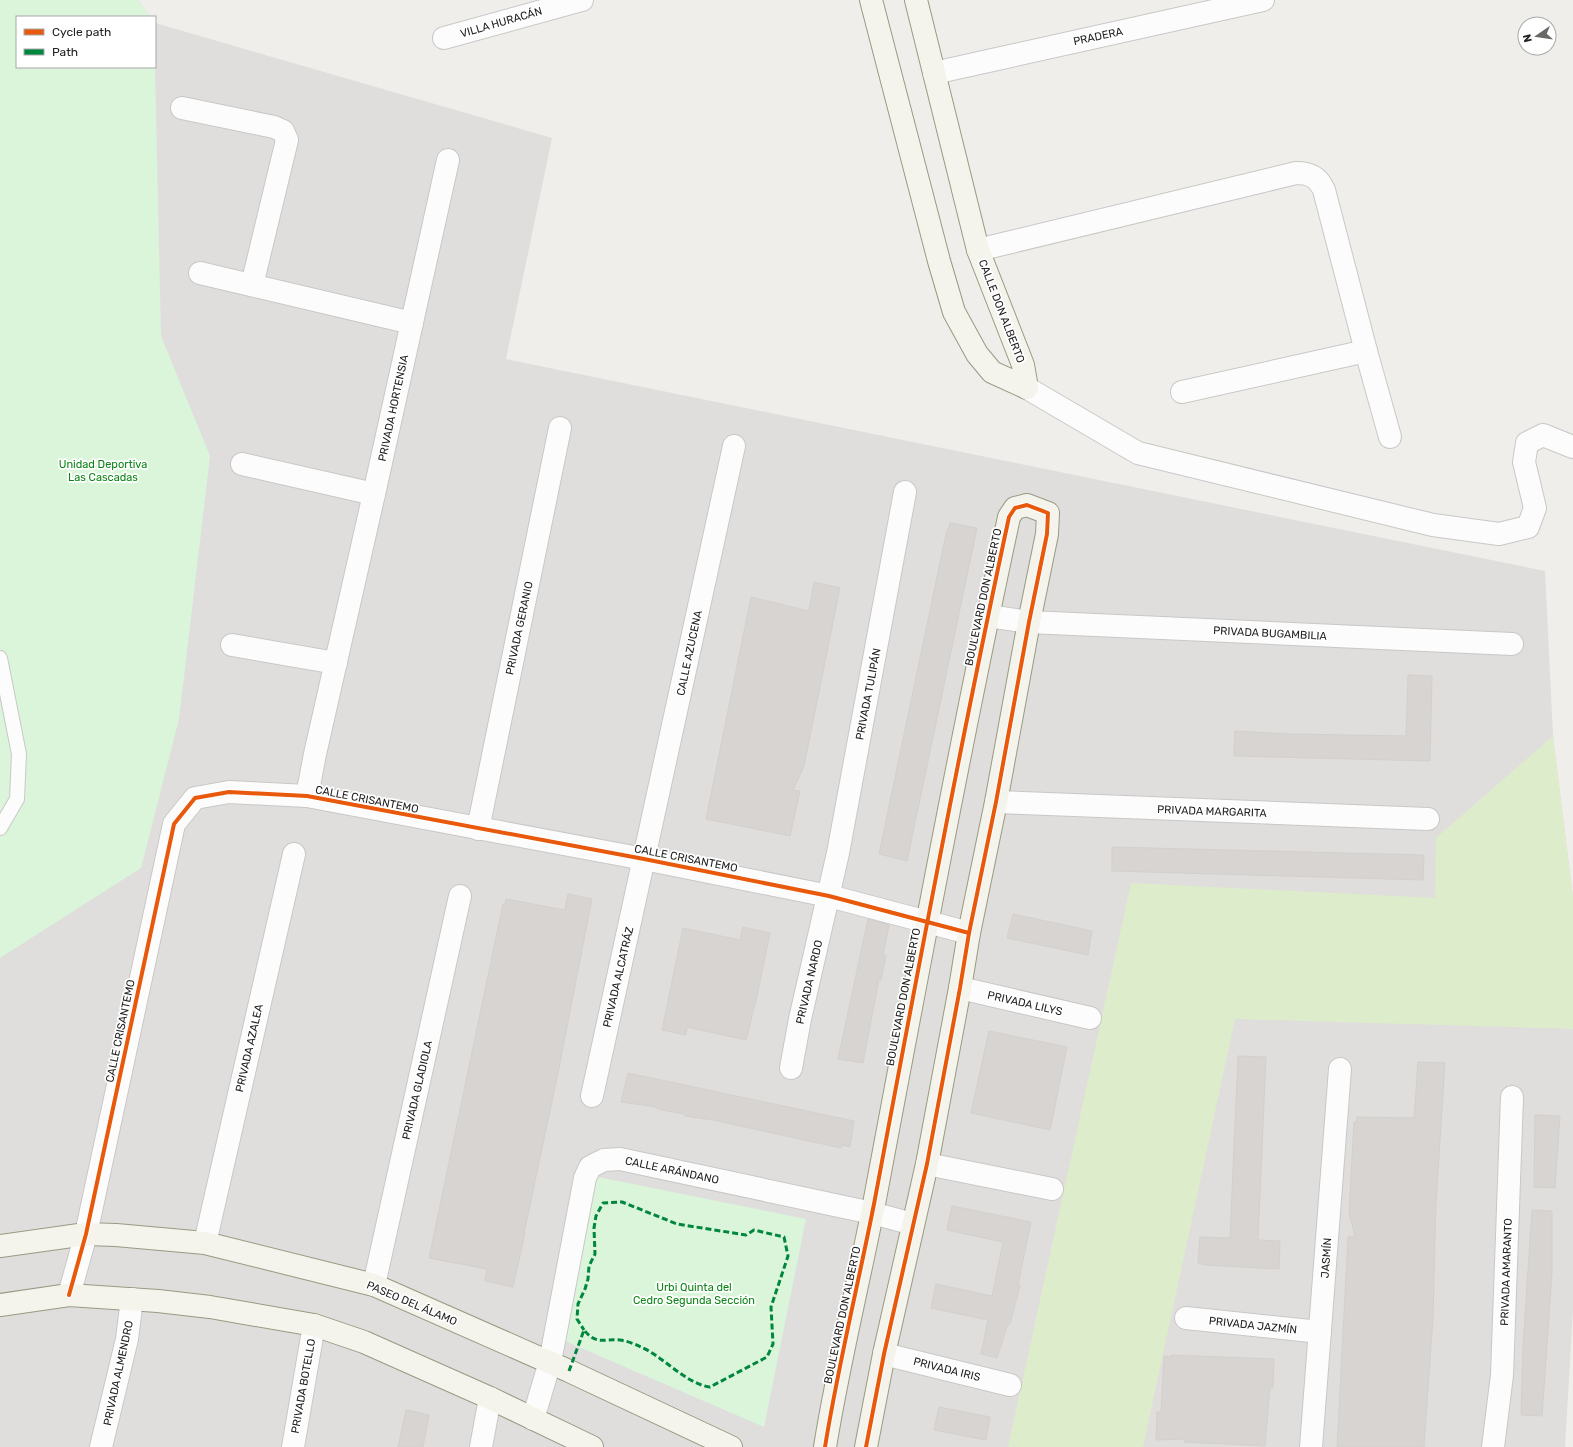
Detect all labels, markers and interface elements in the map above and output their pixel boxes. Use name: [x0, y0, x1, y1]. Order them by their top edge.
street label: VILLA HURACÁN: [459, 5, 544, 40]
legend: [16, 16, 156, 68]
north arrow: [1517, 16, 1557, 56]
text: Cycle path: [52, 25, 111, 39]
street label: PRADERA: [1072, 25, 1125, 48]
text: N: [1521, 33, 1535, 43]
text: Path: [52, 45, 78, 59]
street label: CALLE DON ALBERTO: [976, 258, 1027, 365]
street label: PRIVADA HORTENSIA: [376, 353, 411, 463]
park label: Unidad Deportiva Las Cascadas: [59, 458, 147, 484]
street label: BOULEVARD DON ALBERTO: [963, 527, 1004, 667]
street label: PRIVADA GERANIO: [503, 580, 536, 676]
street label: CALLE AZUCENA: [674, 609, 705, 697]
street label: PRIVADA BUGAMBILIA: [1213, 624, 1328, 643]
street label: PRIVADA TULIPÁN: [853, 647, 884, 741]
street label: CALLE CRISANTEMO: [314, 783, 420, 816]
street label: PRIVADA MARGARITA: [1157, 803, 1268, 820]
street label: CALLE CRISANTEMO: [633, 842, 739, 875]
street label: PRIVADA ALCATRÁZ: [601, 925, 636, 1029]
street label: BOULEVARD DON ALBERTO: [884, 927, 923, 1067]
street label: PRIVADA NARDO: [794, 939, 825, 1025]
street label: CALLE CRISANTEMO: [103, 978, 138, 1084]
street label: PRIVADA LILYS: [986, 989, 1064, 1018]
street label: PRIVADA AZALEA: [233, 1002, 266, 1093]
street label: PRIVADA GLADIOLA: [400, 1039, 435, 1141]
street label: CALLE ARÁNDANO: [624, 1154, 720, 1187]
street label: PRIVADA AMARANTO: [1498, 1218, 1515, 1326]
street label: JASMÍN: [1319, 1237, 1334, 1279]
street label: BOULEVARD DON ALBERTO: [822, 1245, 863, 1385]
street label: PASEO DEL ÁLAMO: [365, 1279, 459, 1328]
park label: Urbi Quinta del Cedro Segunda Sección: [633, 1281, 755, 1307]
street label: PRIVADA JAZMÍN: [1208, 1314, 1298, 1337]
street label: PRIVADA ALMENDRO: [101, 1319, 136, 1427]
street label: PRIVADA BOTELLO: [289, 1338, 318, 1434]
street label: PRIVADA IRIS: [912, 1355, 982, 1384]

